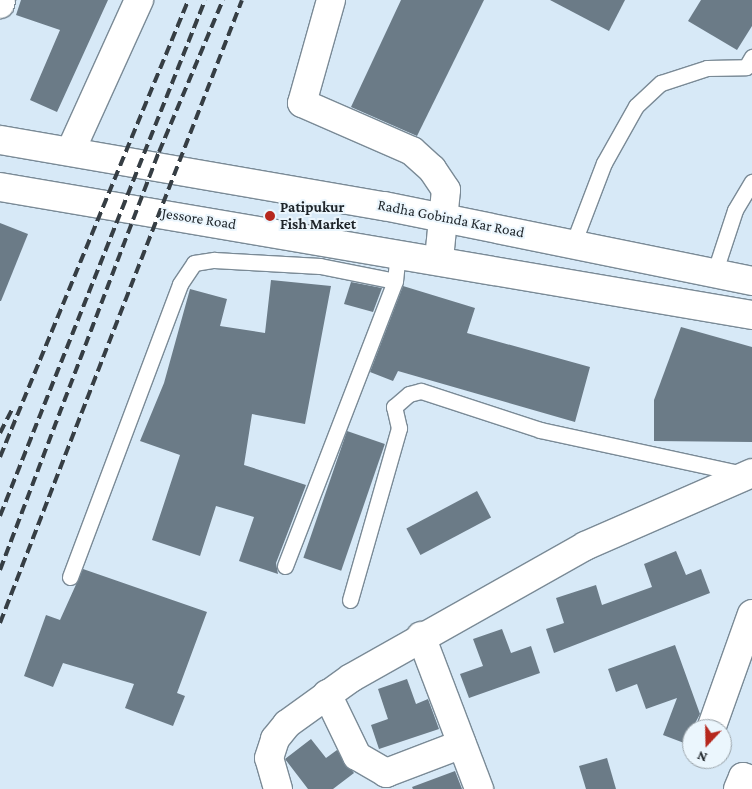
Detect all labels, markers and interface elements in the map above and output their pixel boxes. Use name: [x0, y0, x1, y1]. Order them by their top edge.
street label: Radha Gobinda Kar Road: [376, 196, 526, 242]
place label: Patipukur Fish Market: [280, 198, 356, 233]
street label: Jessore Road: [161, 204, 237, 234]
marker: Patipukur Fish Market: [264, 210, 276, 222]
north arrow: [682, 719, 732, 769]
text: N: [695, 748, 709, 766]

